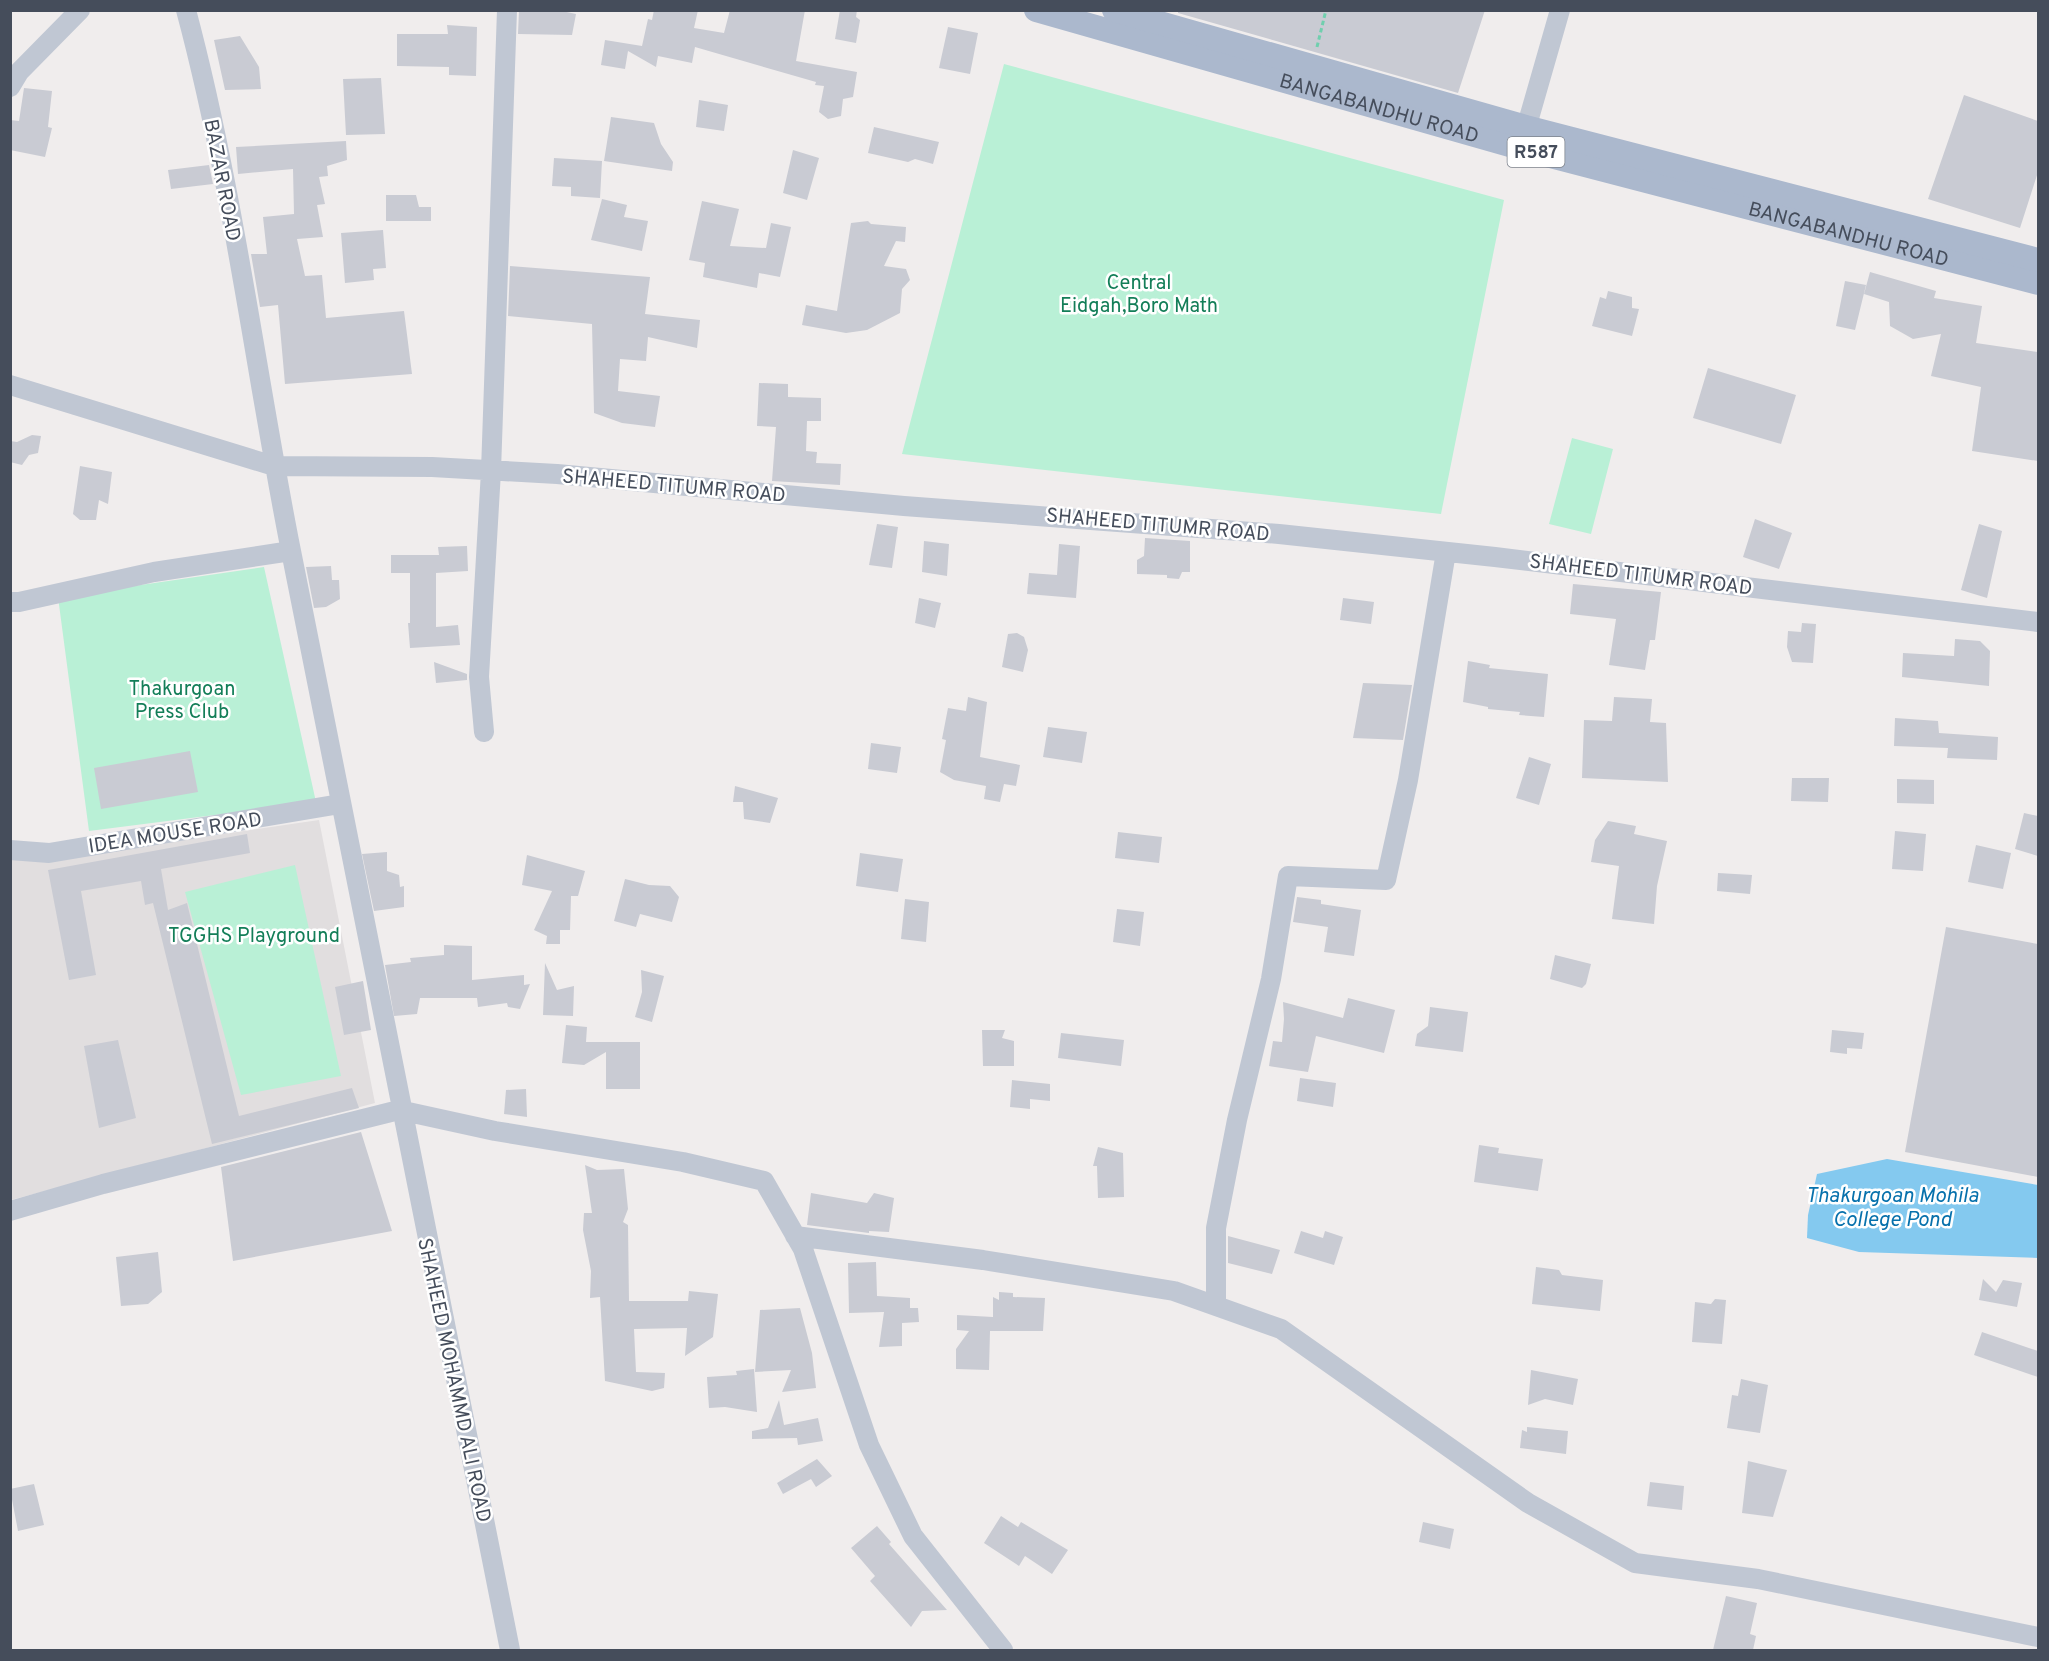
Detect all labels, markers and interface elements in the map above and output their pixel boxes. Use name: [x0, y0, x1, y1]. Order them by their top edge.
street label: BANGABANDHU ROAD: [1276, 69, 1481, 151]
street label: BAZAR ROAD: [196, 117, 246, 244]
road number: R587: [1508, 137, 1564, 167]
street label: BANGABANDHU ROAD: [1745, 197, 1951, 274]
park label: Central Eidgah,Boro Math: [1060, 271, 1218, 320]
street label: SHAHEED TITUMR ROAD: [561, 464, 787, 510]
street label: SHAHEED TITUMR ROAD: [1045, 503, 1271, 549]
street label: SHAHEED TITUMR ROAD: [1528, 549, 1754, 603]
park label: Thakurgoan Press Club: [128, 677, 236, 726]
street label: IDEA MOUSE ROAD: [87, 807, 264, 861]
park label: TGGHS Playground: [168, 924, 340, 950]
water label: Thakurgoan Mohila College Pond: [1805, 1183, 1979, 1234]
street label: SHAHEED MOHAMMD ALI ROAD: [410, 1236, 496, 1525]

